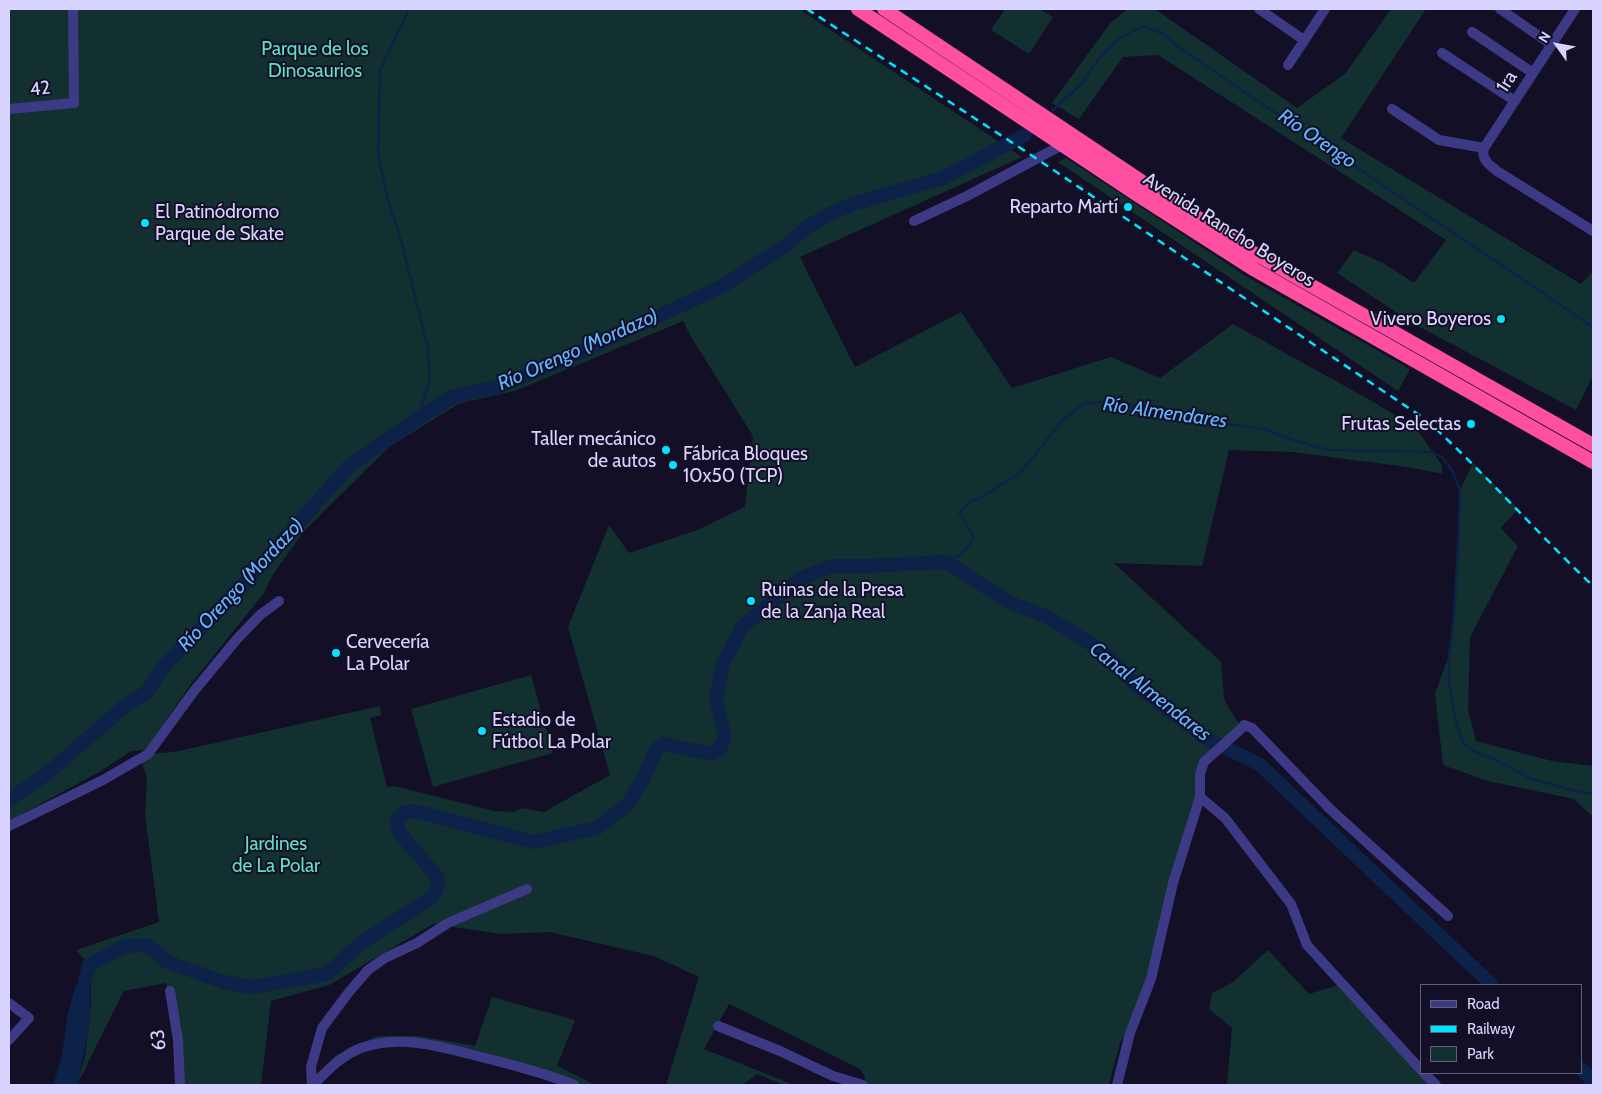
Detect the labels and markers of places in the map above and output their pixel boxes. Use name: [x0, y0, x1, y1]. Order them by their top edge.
place label: Reparto Martí: [1010, 196, 1118, 218]
place label: El Patinódromo Parque de Skate: [155, 201, 284, 245]
marker: Reparto Martí: [1122, 201, 1134, 213]
marker: El Patinódromo Parque de Skate: [139, 217, 151, 229]
place label: Vivero Boyeros: [1370, 308, 1491, 330]
marker: Vivero Boyeros: [1495, 313, 1507, 325]
place label: Frutas Selectas: [1341, 413, 1461, 435]
marker: Frutas Selectas: [1465, 418, 1477, 430]
place label: Taller mecánico de autos: [531, 428, 656, 472]
place label: Fábrica Bloques 10x50 (TCP): [683, 443, 808, 487]
marker: Taller mecánico de autos: [660, 444, 672, 456]
marker: Fábrica Bloques 10x50 (TCP): [667, 459, 679, 471]
place label: Ruinas de la Presa de la Zanja Real: [761, 579, 904, 623]
marker: Ruinas de la Presa de la Zanja Real: [745, 595, 757, 607]
place label: Cervecería La Polar: [346, 631, 429, 675]
marker: Cervecería La Polar: [330, 647, 342, 659]
place label: Estadio de Fútbol La Polar: [492, 709, 611, 753]
marker: Estadio de Fútbol La Polar: [476, 725, 488, 737]

